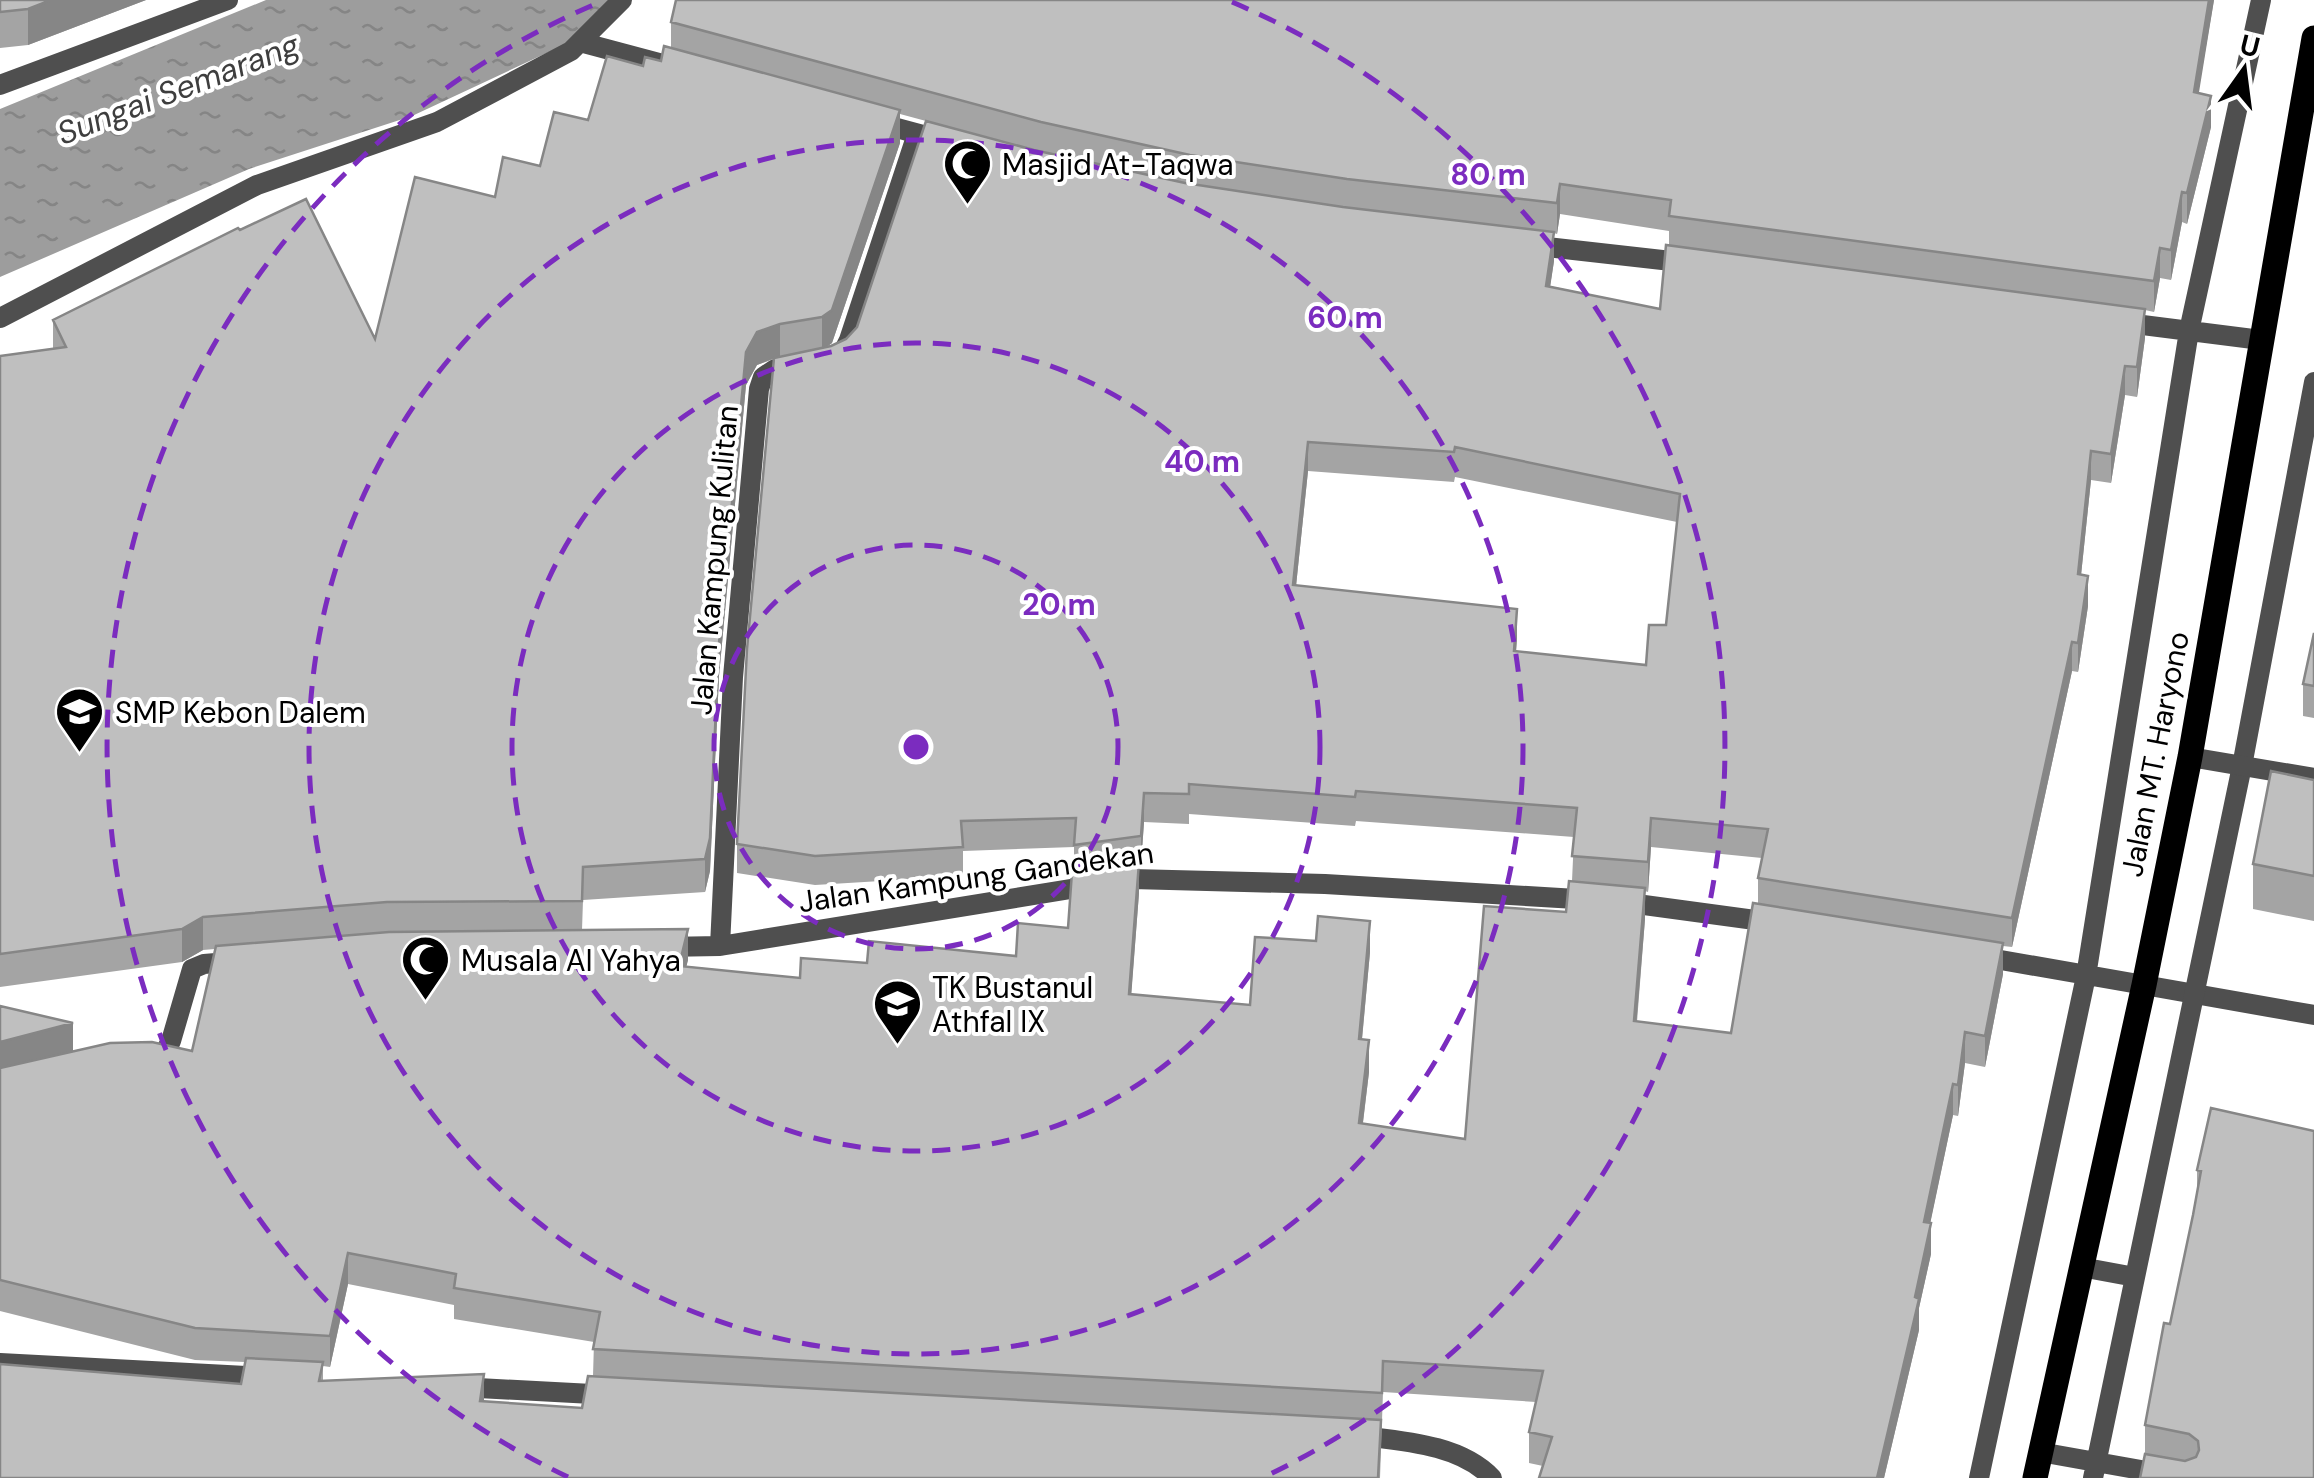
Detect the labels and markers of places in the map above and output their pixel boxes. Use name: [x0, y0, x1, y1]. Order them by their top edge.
mosque icon: Masjid At-Taqwa: [941, 138, 993, 206]
place label: Masjid At-Taqwa: [1002, 145, 1233, 184]
school or university icon: SMP Kebon Dalem: [54, 686, 106, 754]
place label: SMP Kebon Dalem: [115, 693, 366, 732]
centre of rings: [898, 729, 934, 765]
mosque icon: Musala Al Yahya: [400, 934, 452, 1002]
place label: Musala Al Yahya: [461, 941, 681, 980]
place label: TK Bustanul Athfal IX: [932, 968, 1093, 1041]
school or university icon: TK Bustanul Athfal IX: [871, 978, 923, 1046]

